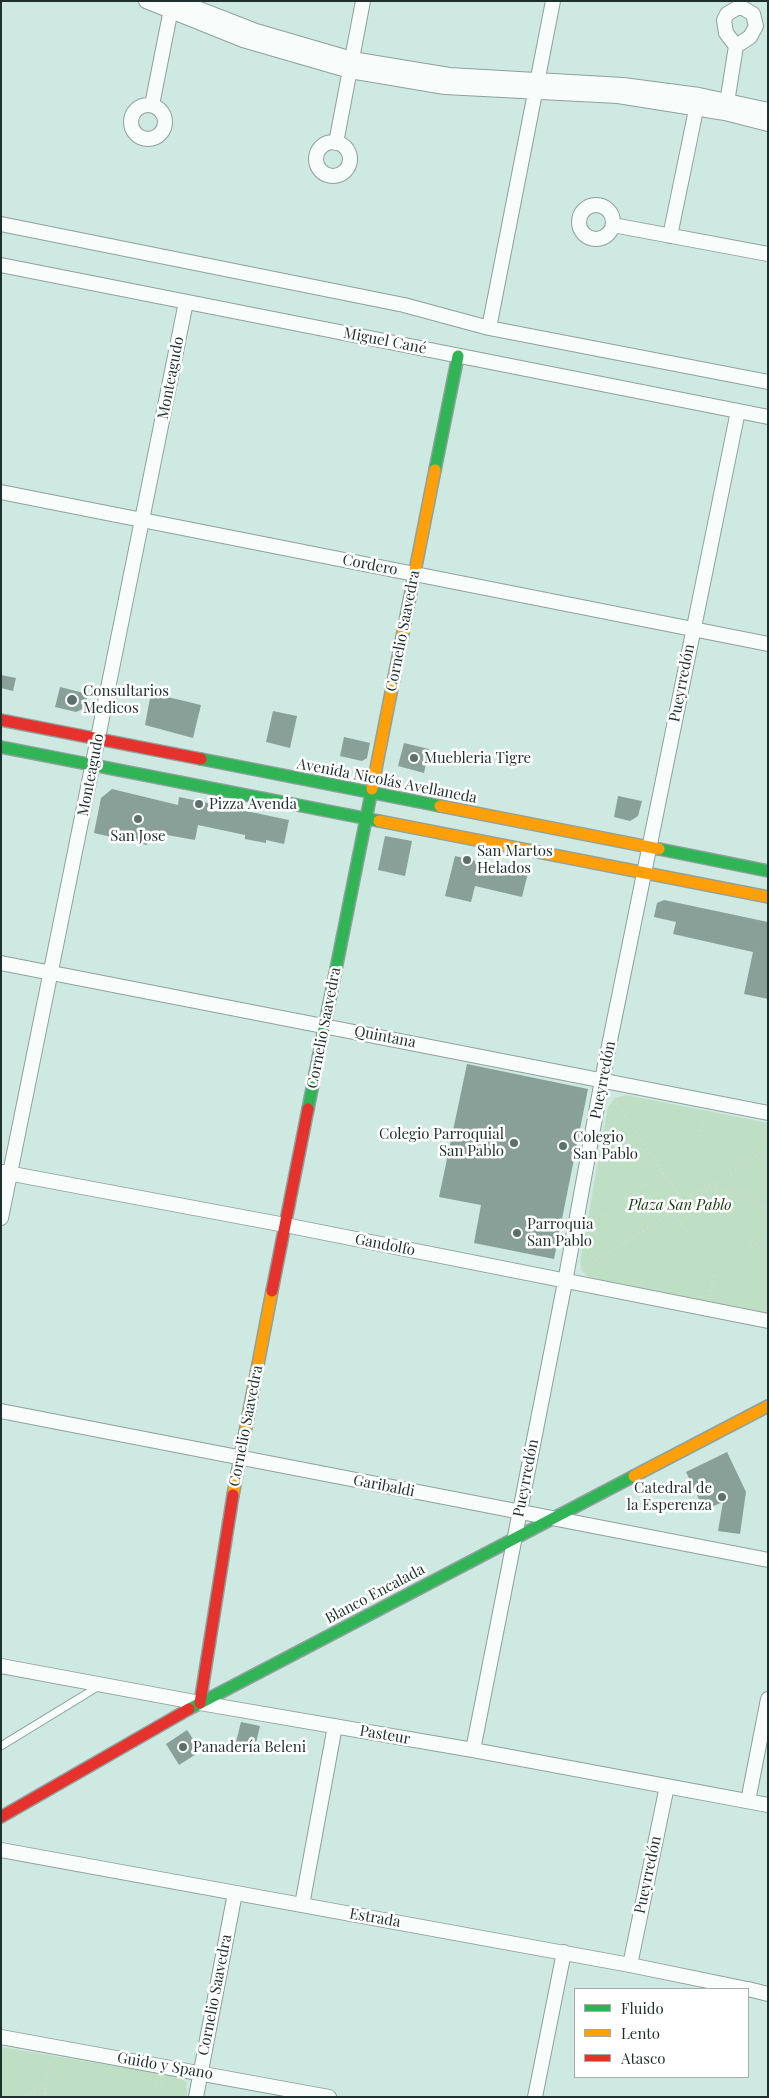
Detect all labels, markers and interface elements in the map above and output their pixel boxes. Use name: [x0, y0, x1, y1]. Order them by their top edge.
street label: Miguel Cané: [342, 324, 428, 358]
street label: Monteagudo: [154, 335, 188, 421]
street label: Cordero: [341, 551, 399, 579]
street label: Cornelio Saavedra: [382, 569, 424, 693]
street label: Pueyrredón: [666, 642, 698, 724]
place label: Consultarios Medicos: [83, 682, 169, 717]
marker: Consultarios Medicos: [65, 693, 79, 707]
street label: Monteagudo: [74, 732, 108, 818]
place label: Muebleria Tigre: [424, 749, 531, 767]
marker: Muebleria Tigre: [408, 752, 420, 764]
street label: Avenida Nicolás Avellaneda: [296, 755, 478, 807]
place label: Pizza Avenda: [209, 795, 297, 813]
marker: Pizza Avenda: [193, 798, 205, 810]
marker: San Jose: [132, 813, 144, 825]
place label: San Jose: [110, 827, 166, 845]
place label: San Martos Helados: [477, 842, 553, 877]
marker: San Martos Helados: [461, 854, 473, 866]
street label: Cornelio Saavedra: [303, 966, 345, 1090]
street label: Quintana: [353, 1022, 417, 1052]
street label: Pueyrredón: [587, 1039, 619, 1121]
place label: Colegio Parroquial San Pablo: [379, 1125, 504, 1160]
place label: Colegio San Pablo: [573, 1128, 638, 1163]
marker: Colegio Parroquial San Pablo: [508, 1137, 520, 1149]
marker: Colegio San Pablo: [557, 1140, 569, 1152]
park label: Plaza San Pablo: [628, 1196, 732, 1214]
place label: Parroquia San Pablo: [527, 1215, 593, 1250]
marker: Parroquia San Pablo: [511, 1227, 523, 1239]
street label: Gandolfo: [353, 1230, 417, 1260]
street label: Cornelio Saavedra: [225, 1364, 267, 1488]
street label: Pueyrredón: [510, 1437, 542, 1519]
street label: Garibaldi: [352, 1471, 416, 1501]
place label: Catedral de la Esperenza: [627, 1479, 712, 1514]
marker: Catedral de la Esperenza: [716, 1491, 728, 1503]
street label: Blanco Encalada: [322, 1560, 428, 1628]
street label: Pasteur: [358, 1722, 412, 1748]
place label: Panadería Beleni: [193, 1738, 306, 1756]
marker: Panadería Beleni: [177, 1741, 189, 1753]
street label: Pueyrredón: [631, 1834, 665, 1916]
street label: Estrada: [348, 1905, 402, 1931]
street label: Cornelio Saavedra: [194, 1933, 236, 2057]
legend: [574, 1988, 749, 2078]
text: Fluido: [621, 1998, 664, 2018]
text: Lento: [621, 2023, 660, 2043]
text: Atasco: [621, 2048, 665, 2068]
street label: Guido y Spano: [116, 2049, 214, 2083]

